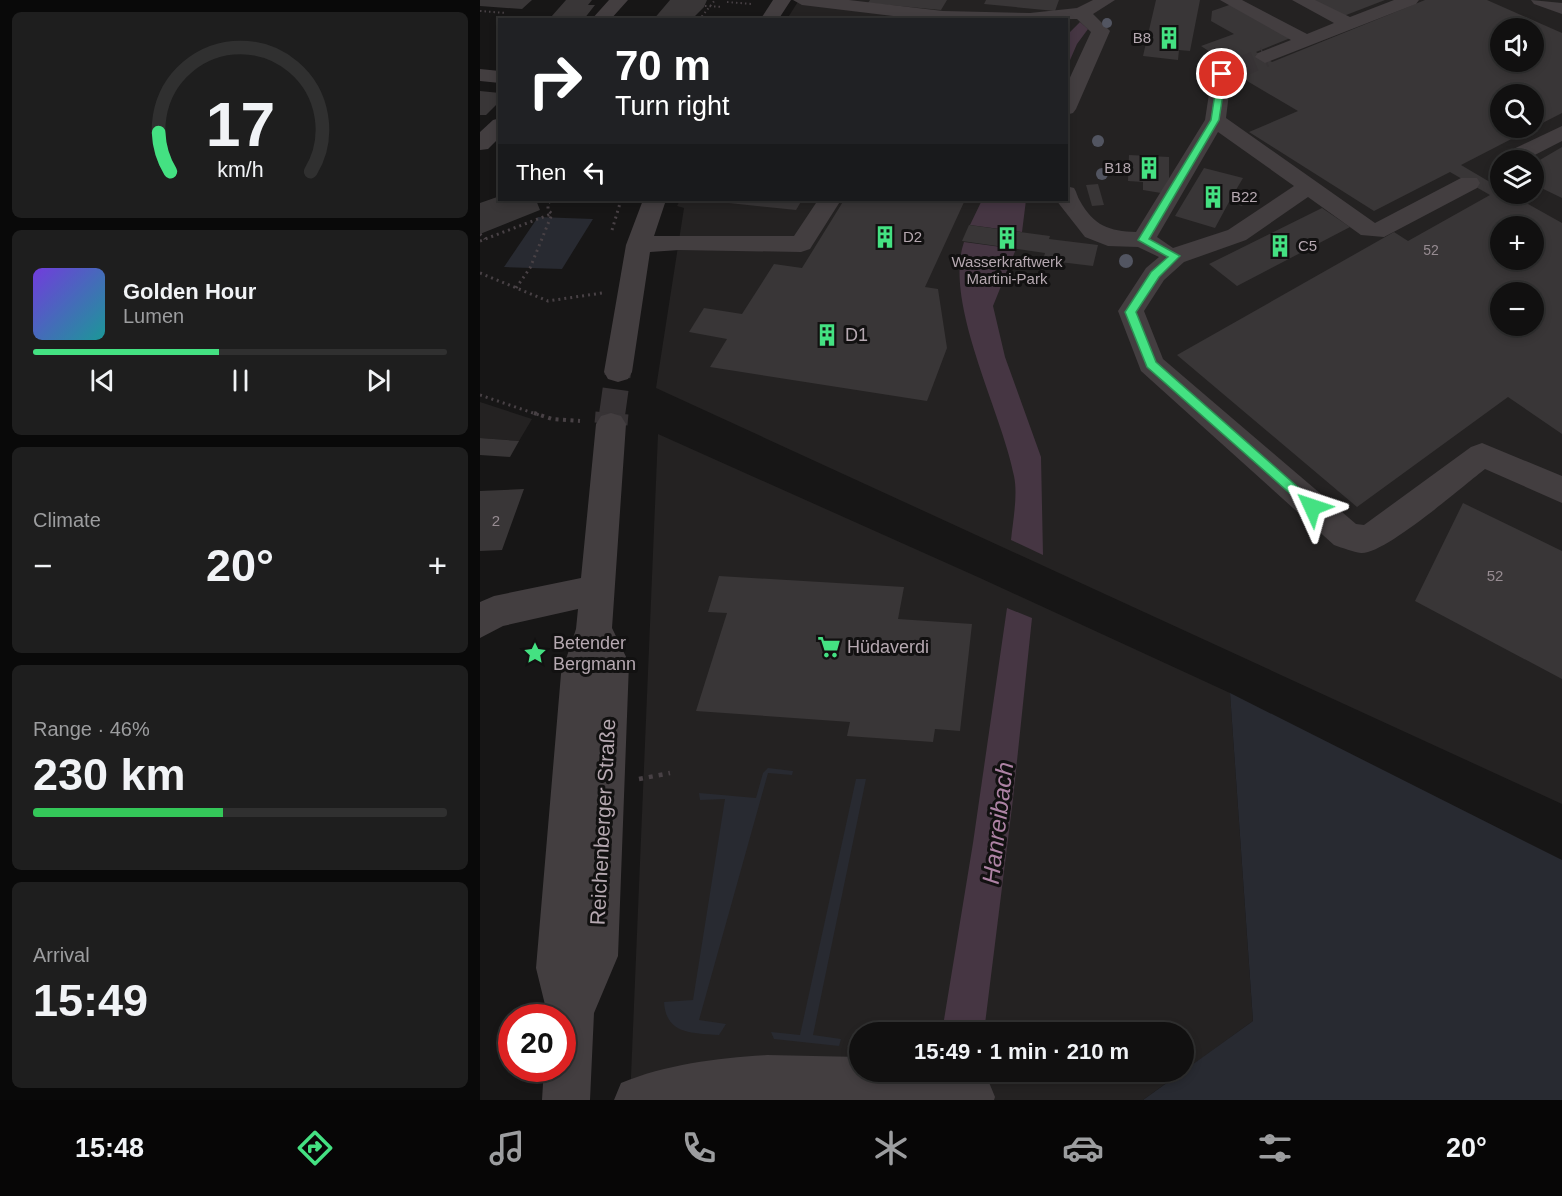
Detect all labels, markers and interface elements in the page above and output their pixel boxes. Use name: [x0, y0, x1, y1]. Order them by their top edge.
map controls: [1490, 18, 1544, 336]
button: sound: [1490, 18, 1544, 72]
building icon: B8: [1156, 25, 1182, 51]
place label: B8: [1133, 29, 1151, 46]
icon: right: [516, 42, 594, 120]
text: 70 m: [615, 42, 711, 89]
pin: [1196, 48, 1247, 99]
icon: arrive: [1205, 57, 1238, 90]
button: search: [1490, 84, 1544, 138]
text: 17: [205, 90, 275, 159]
text: Turn right: [615, 91, 730, 121]
button: layers: [1490, 150, 1544, 204]
building icon: B18: [1136, 155, 1162, 181]
icon: left: [578, 156, 611, 189]
text: km/h: [217, 158, 263, 182]
place label: B18: [1104, 159, 1131, 176]
text: Then: [516, 160, 566, 185]
building icon: B22: [1200, 184, 1226, 210]
place label: B22: [1231, 188, 1258, 205]
button: +: [1490, 216, 1544, 270]
building icon: D2: [872, 224, 898, 250]
building icon: Wasserkraftwerk Martini-Park: [994, 225, 1020, 251]
place label: D2: [903, 228, 922, 245]
building icon: C5: [1267, 233, 1293, 259]
place label: C5: [1298, 237, 1317, 254]
house number: 52: [1423, 242, 1439, 258]
place label: Wasserkraftwerk Martini-Park: [951, 253, 1063, 287]
text: Golden Hour: [123, 279, 256, 304]
button: −: [1490, 282, 1544, 336]
text: Lumen: [123, 305, 184, 327]
building icon: D1: [814, 322, 840, 348]
place label: D1: [845, 325, 868, 345]
icon: previous: [86, 364, 119, 397]
icon: pause: [224, 364, 257, 397]
icon: next: [362, 364, 395, 397]
position arrow: [1280, 475, 1344, 539]
text: Climate: [33, 509, 101, 531]
house number: 2: [492, 512, 500, 529]
text: 20°: [206, 540, 274, 591]
text: −: [33, 547, 52, 584]
text: +: [428, 547, 447, 584]
house number: 52: [1487, 567, 1503, 584]
place label: Betender Bergmann: [553, 633, 636, 674]
supermarket icon: Hüdaverdi: [816, 634, 842, 660]
place label: Hüdaverdi: [847, 637, 929, 657]
place icon: Betender Bergmann: [522, 640, 548, 666]
text: Range · 46%: [33, 718, 150, 740]
street label: Reichenberger Straße: [586, 718, 619, 926]
text: 230 km: [33, 749, 186, 800]
water label: Hanreibach: [977, 760, 1018, 886]
text: Arrival: [33, 944, 90, 966]
text: 15:49: [33, 975, 148, 1026]
speed limit sign: 20: [498, 1004, 576, 1082]
text: 15:49 · 1 min · 210 m: [914, 1039, 1129, 1064]
icon: directions: [294, 1127, 336, 1169]
icon: music: [486, 1127, 528, 1169]
icon: phone: [678, 1127, 720, 1169]
icon: climate: [870, 1127, 912, 1169]
icon: car: [1062, 1127, 1104, 1169]
icon: filters: [1254, 1127, 1296, 1169]
text: 15:48: [75, 1133, 144, 1163]
text: 20°: [1446, 1133, 1487, 1163]

